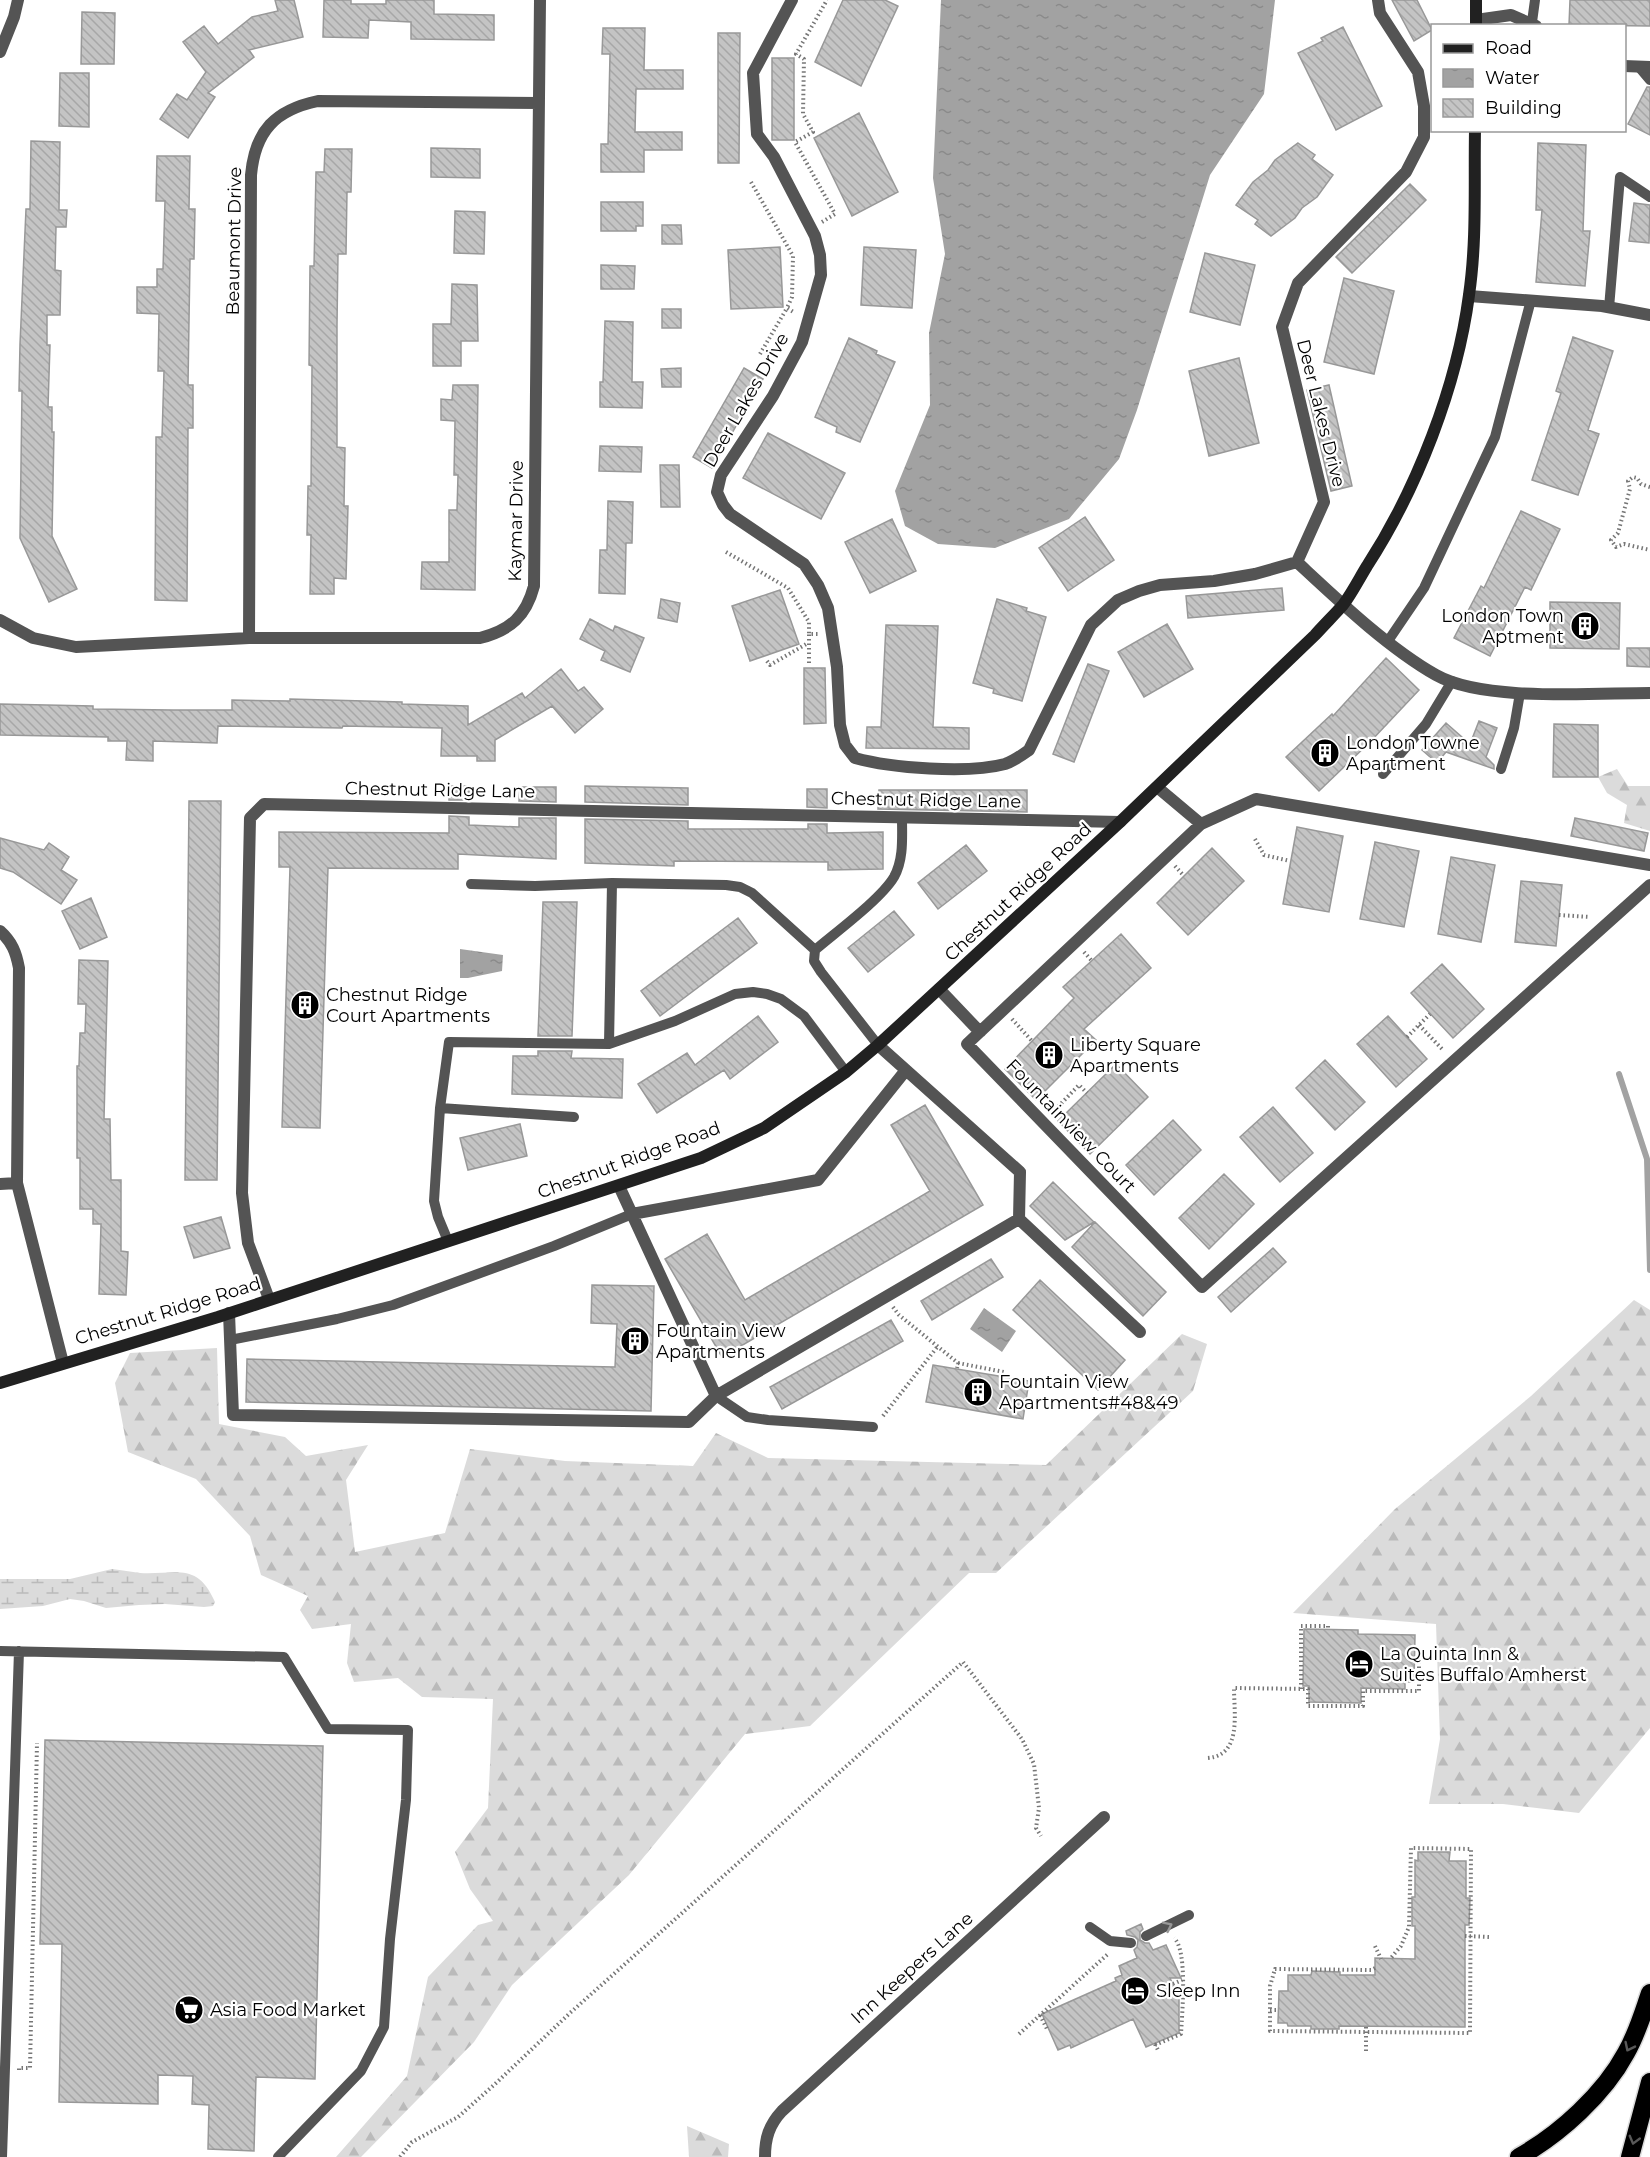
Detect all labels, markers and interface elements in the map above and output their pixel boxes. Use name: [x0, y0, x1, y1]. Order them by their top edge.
legend: [1431, 24, 1626, 132]
text: Road: [1485, 37, 1532, 59]
text: Water: [1485, 67, 1540, 89]
text: Building: [1485, 97, 1562, 119]
street label: Beaumont Drive: [222, 166, 246, 315]
street label: Deer Lakes Drive: [699, 329, 794, 471]
street label: Deer Lakes Drive: [1292, 337, 1350, 489]
street label: Kaymar Drive: [504, 460, 528, 582]
place label: London Town Aptment: [1441, 605, 1564, 648]
building icon: London Town Aptment: [1569, 610, 1601, 642]
place label: London Towne Apartment: [1346, 732, 1480, 775]
building icon: London Towne Apartment: [1309, 737, 1341, 769]
street label: Chestnut Ridge Lane: [345, 777, 536, 803]
street label: Chestnut Ridge Lane: [831, 787, 1022, 813]
street label: Chestnut Ridge Road: [940, 818, 1096, 966]
place label: Chestnut Ridge Court Apartments: [326, 984, 490, 1027]
building icon: Chestnut Ridge Court Apartments: [289, 989, 321, 1021]
place label: Liberty Square Apartments: [1070, 1034, 1201, 1077]
building icon: Liberty Square Apartments: [1033, 1039, 1065, 1071]
street label: Fountainview Court: [1001, 1055, 1141, 1197]
street label: Chestnut Ridge Road: [534, 1117, 724, 1203]
street label: Chestnut Ridge Road: [72, 1272, 264, 1350]
place label: Fountain View Apartments: [656, 1320, 786, 1363]
building icon: Fountain View Apartments: [619, 1325, 651, 1357]
place label: Fountain View Apartments#48&49: [999, 1371, 1179, 1414]
building icon: Fountain View Apartments#48&49: [962, 1376, 994, 1408]
place label: La Quinta Inn & Suites Buffalo Amherst: [1380, 1643, 1587, 1686]
hotel icon: La Quinta Inn & Suites Buffalo Amherst: [1343, 1648, 1375, 1680]
street label: Inn Keepers Lane: [846, 1907, 978, 2029]
one-way arrow: [1161, 1921, 1172, 1933]
hotel icon: Sleep Inn: [1119, 1975, 1151, 2007]
place label: Sleep Inn: [1156, 1980, 1240, 2002]
supermarket icon: Asia Food Market: [173, 1994, 205, 2026]
place label: Asia Food Market: [210, 1999, 366, 2021]
one-way arrow: [1624, 2041, 1636, 2052]
one-way arrow: [1629, 2135, 1642, 2145]

